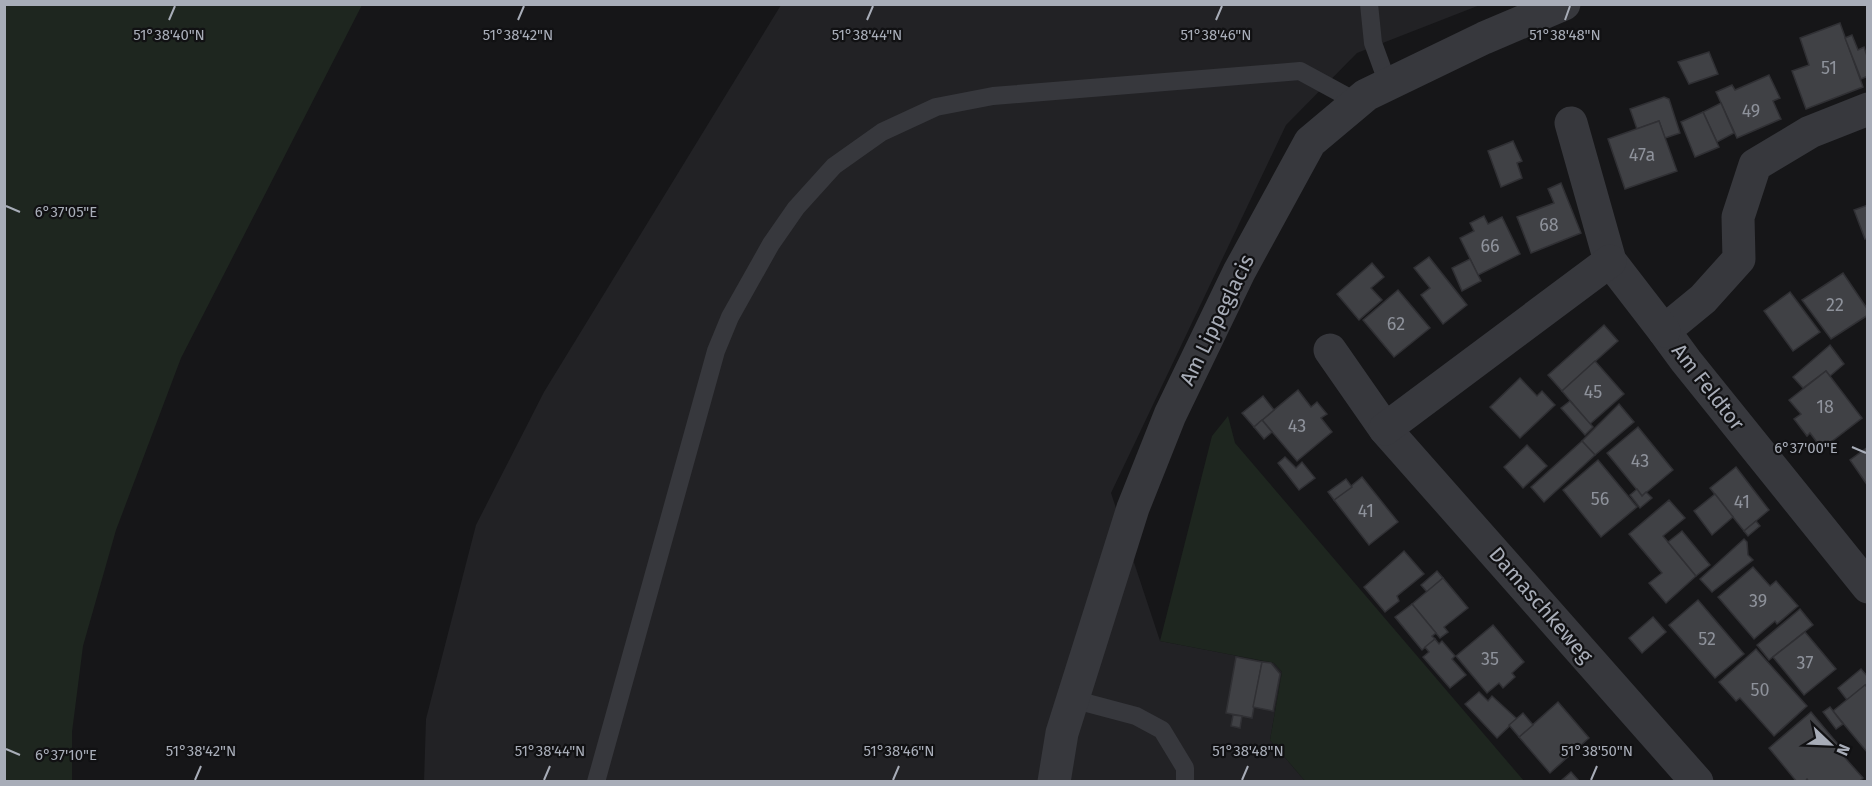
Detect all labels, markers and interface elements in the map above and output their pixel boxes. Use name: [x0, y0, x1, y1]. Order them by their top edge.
text: 51°38'40"N: [133, 26, 205, 44]
text: 51°38'42"N: [483, 26, 553, 44]
text: 51°38'44"N: [832, 26, 902, 44]
text: 51°38'46"N: [1180, 26, 1252, 44]
text: 51°38'48"N: [1529, 26, 1601, 44]
house number: 51: [1821, 57, 1837, 79]
house number: 49: [1742, 100, 1760, 122]
house number: 47a: [1629, 144, 1655, 166]
text: 6°37'05"E: [35, 203, 97, 221]
house number: 68: [1539, 214, 1559, 236]
house number: 66: [1480, 235, 1500, 257]
street label: Am Lippeglacis: [1174, 250, 1260, 390]
house number: 22: [1826, 294, 1844, 316]
house number: 62: [1387, 313, 1405, 335]
street label: Am Feldtor: [1666, 338, 1750, 436]
house number: 45: [1584, 381, 1602, 403]
house number: 18: [1816, 396, 1834, 418]
house number: 43: [1288, 415, 1306, 437]
text: 6°37'00"E: [1774, 439, 1838, 457]
house number: 43: [1631, 450, 1649, 472]
house number: 56: [1591, 488, 1609, 510]
house number: 41: [1734, 491, 1750, 513]
house number: 41: [1358, 500, 1374, 522]
street label: Damaschkeweg: [1483, 542, 1599, 669]
house number: 39: [1749, 590, 1767, 612]
house number: 52: [1698, 628, 1716, 650]
house number: 35: [1481, 648, 1499, 670]
house number: 37: [1797, 652, 1813, 674]
house number: 50: [1750, 679, 1770, 701]
north arrow: [1800, 714, 1860, 774]
text: N: [1833, 741, 1854, 758]
text: 51°38'42"N: [166, 742, 236, 760]
text: 51°38'44"N: [515, 742, 585, 760]
text: 51°38'46"N: [863, 742, 935, 760]
text: 51°38'48"N: [1212, 742, 1284, 760]
text: 51°38'50"N: [1561, 742, 1633, 760]
text: 6°37'10"E: [35, 746, 97, 764]

